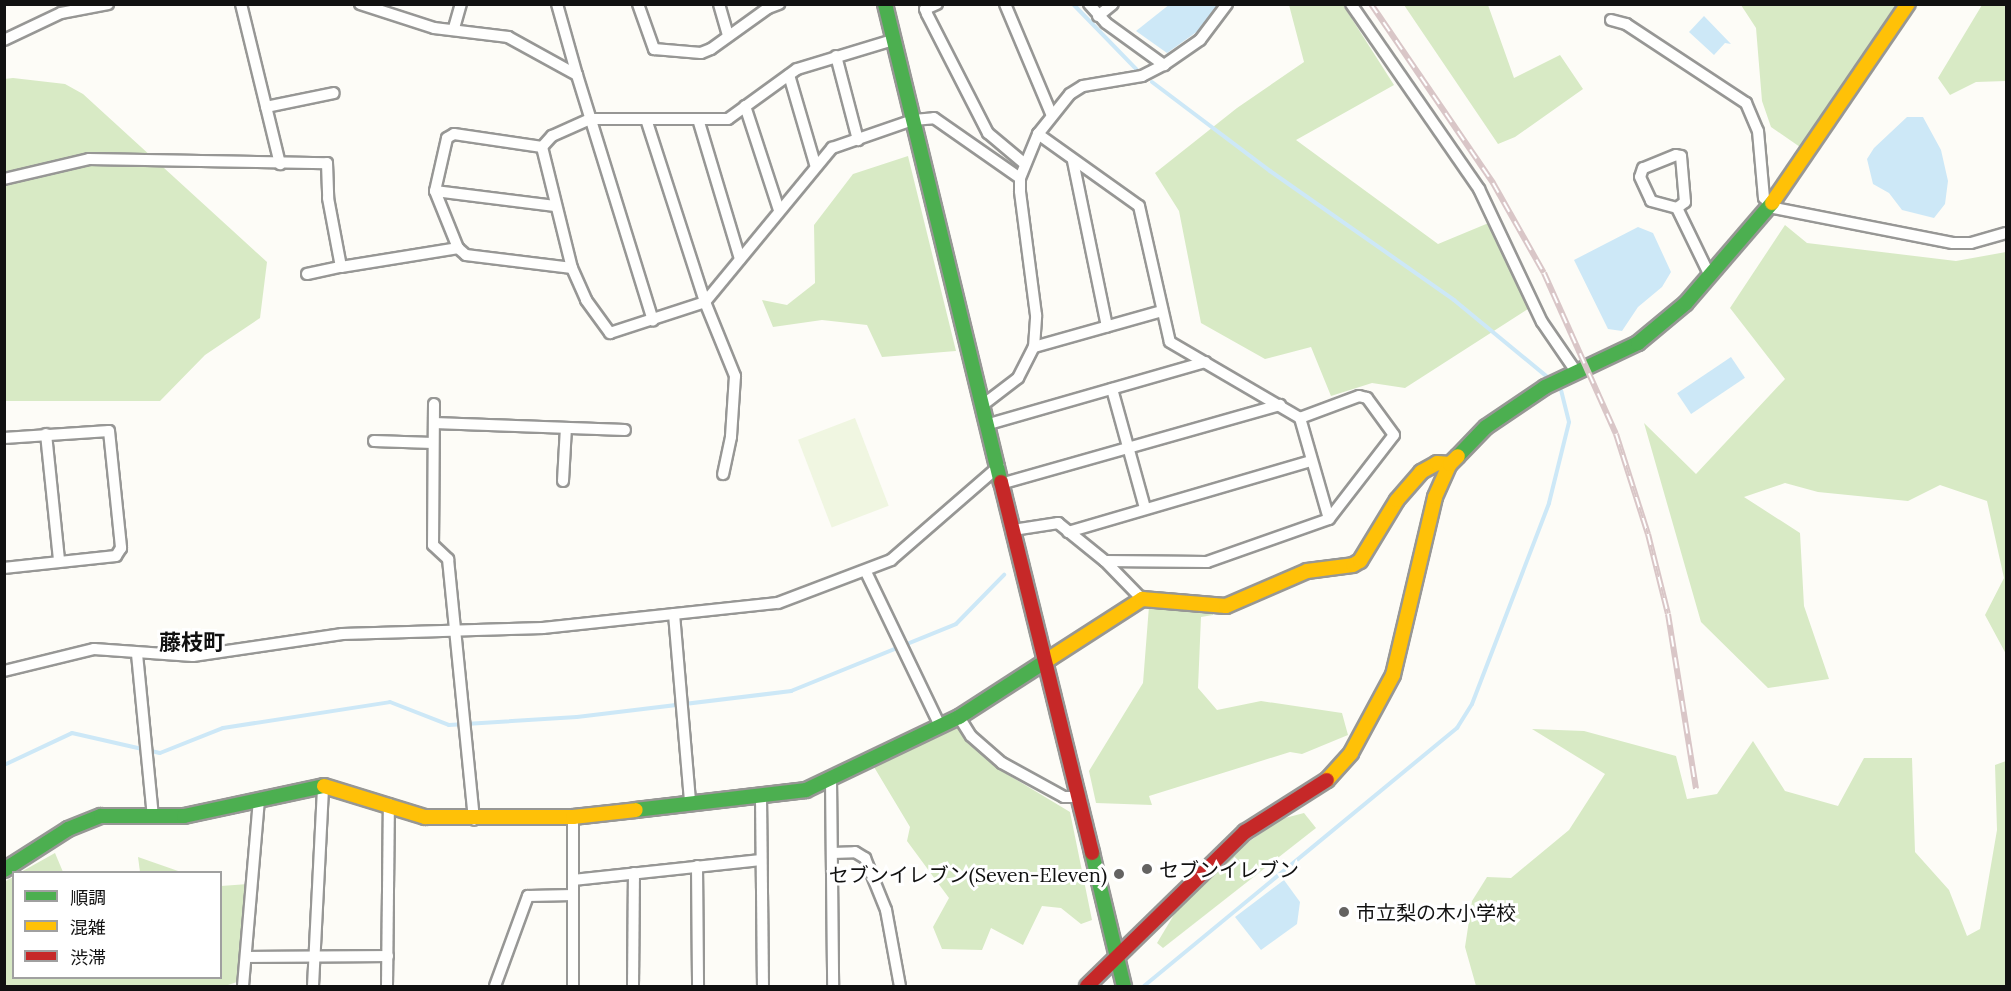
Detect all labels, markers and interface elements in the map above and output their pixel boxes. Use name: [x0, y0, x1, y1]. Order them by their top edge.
district label: 藤枝町: [159, 630, 225, 656]
place label: セブンイレブン: [1159, 857, 1299, 881]
place label: セブンイレブン(Seven-Eleven): [829, 862, 1107, 886]
marker: セブンイレブン: [1140, 862, 1154, 876]
marker: セブンイレブン(Seven-Eleven): [1112, 867, 1126, 881]
legend: [12, 871, 222, 979]
text: 順調: [70, 886, 106, 909]
place label: 市立梨の木小学校: [1356, 900, 1516, 924]
marker: 市立梨の木小学校: [1337, 905, 1351, 919]
text: 混雑: [70, 916, 106, 939]
text: 渋滞: [70, 946, 106, 969]

